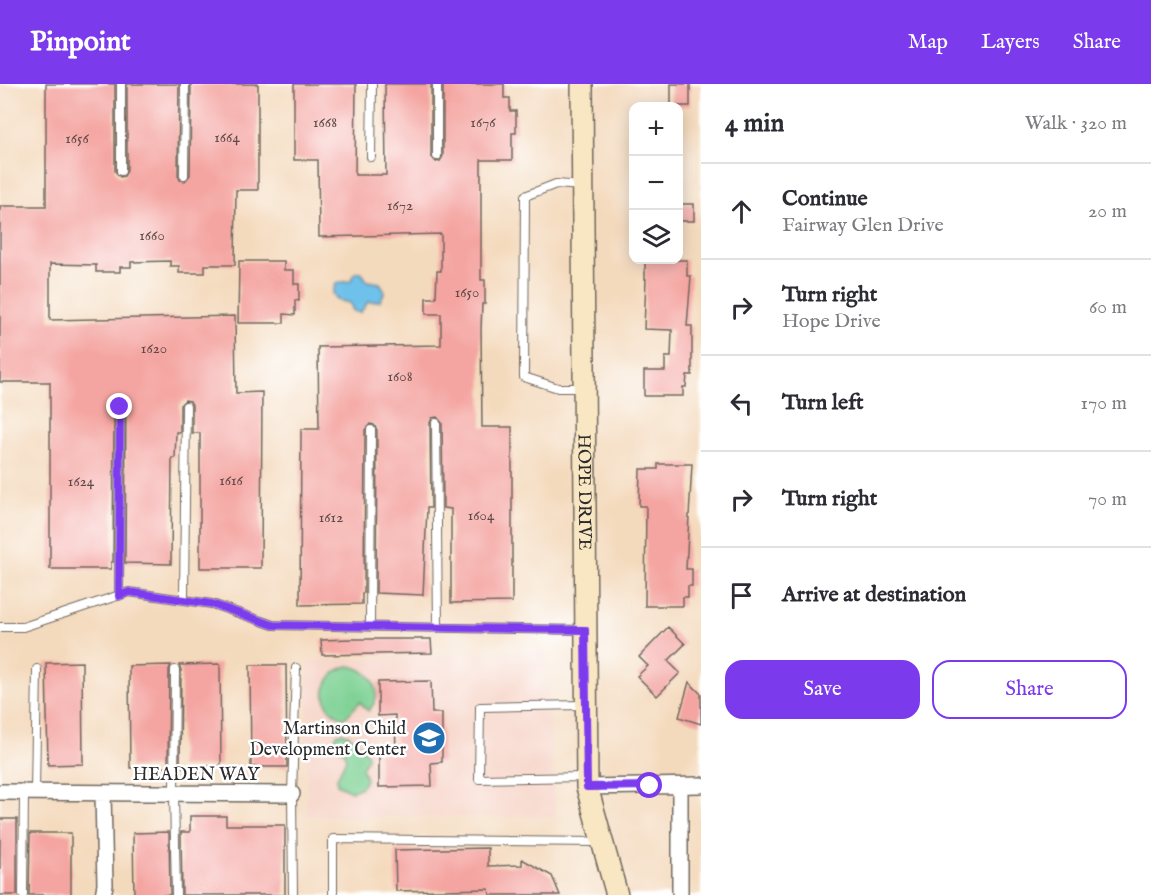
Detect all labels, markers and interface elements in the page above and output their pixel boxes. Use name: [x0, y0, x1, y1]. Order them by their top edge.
text: Pinpoint: [30, 25, 131, 60]
text: Map: [908, 29, 948, 56]
text: Layers: [981, 29, 1040, 56]
text: Share: [1073, 29, 1121, 56]
map controls: [629, 102, 683, 264]
button: +: [629, 102, 683, 156]
text: 4 min: [725, 107, 784, 140]
text: Walk · 320 m: [1025, 111, 1127, 136]
house number: 1668: [313, 113, 337, 132]
house number: 1676: [470, 113, 496, 132]
house number: 1664: [214, 128, 240, 147]
house number: 1656: [65, 129, 89, 148]
button: −: [629, 156, 683, 210]
text: Continue: [782, 185, 868, 213]
icon: ahead: [725, 195, 758, 228]
house number: 1672: [387, 196, 413, 215]
text: 20 m: [1088, 199, 1127, 224]
button: layers: [629, 210, 683, 264]
text: Fairway Glen Drive: [782, 213, 944, 238]
house number: 1660: [139, 226, 165, 245]
text: Turn right: [782, 281, 877, 309]
house number: 1650: [455, 283, 479, 302]
icon: right: [725, 291, 758, 324]
text: 60 m: [1089, 295, 1127, 320]
text: Hope Drive: [782, 309, 881, 334]
house number: 1620: [141, 339, 167, 358]
house number: 1608: [387, 367, 413, 386]
icon: left: [725, 387, 758, 420]
text: Turn left: [782, 389, 864, 417]
text: 170 m: [1081, 391, 1127, 416]
route end: [106, 393, 132, 419]
street label: HOPE DRIVE: [571, 434, 595, 550]
house number: 1616: [219, 471, 244, 490]
house number: 1624: [68, 472, 95, 491]
icon: right: [725, 483, 758, 516]
text: Turn right: [782, 485, 877, 513]
text: 70 m: [1088, 487, 1127, 512]
house number: 1604: [468, 506, 495, 525]
house number: 1612: [319, 508, 343, 527]
icon: arrive: [725, 579, 758, 612]
text: Arrive at destination: [782, 581, 966, 609]
button: Save: [725, 660, 920, 719]
button: Share: [932, 660, 1127, 719]
place label: Martinson Child Development Center: [249, 718, 406, 762]
school or university icon: Martinson Child Development Center: [411, 720, 447, 756]
street label: HEADEN WAY: [133, 764, 260, 787]
route start: [636, 772, 662, 798]

